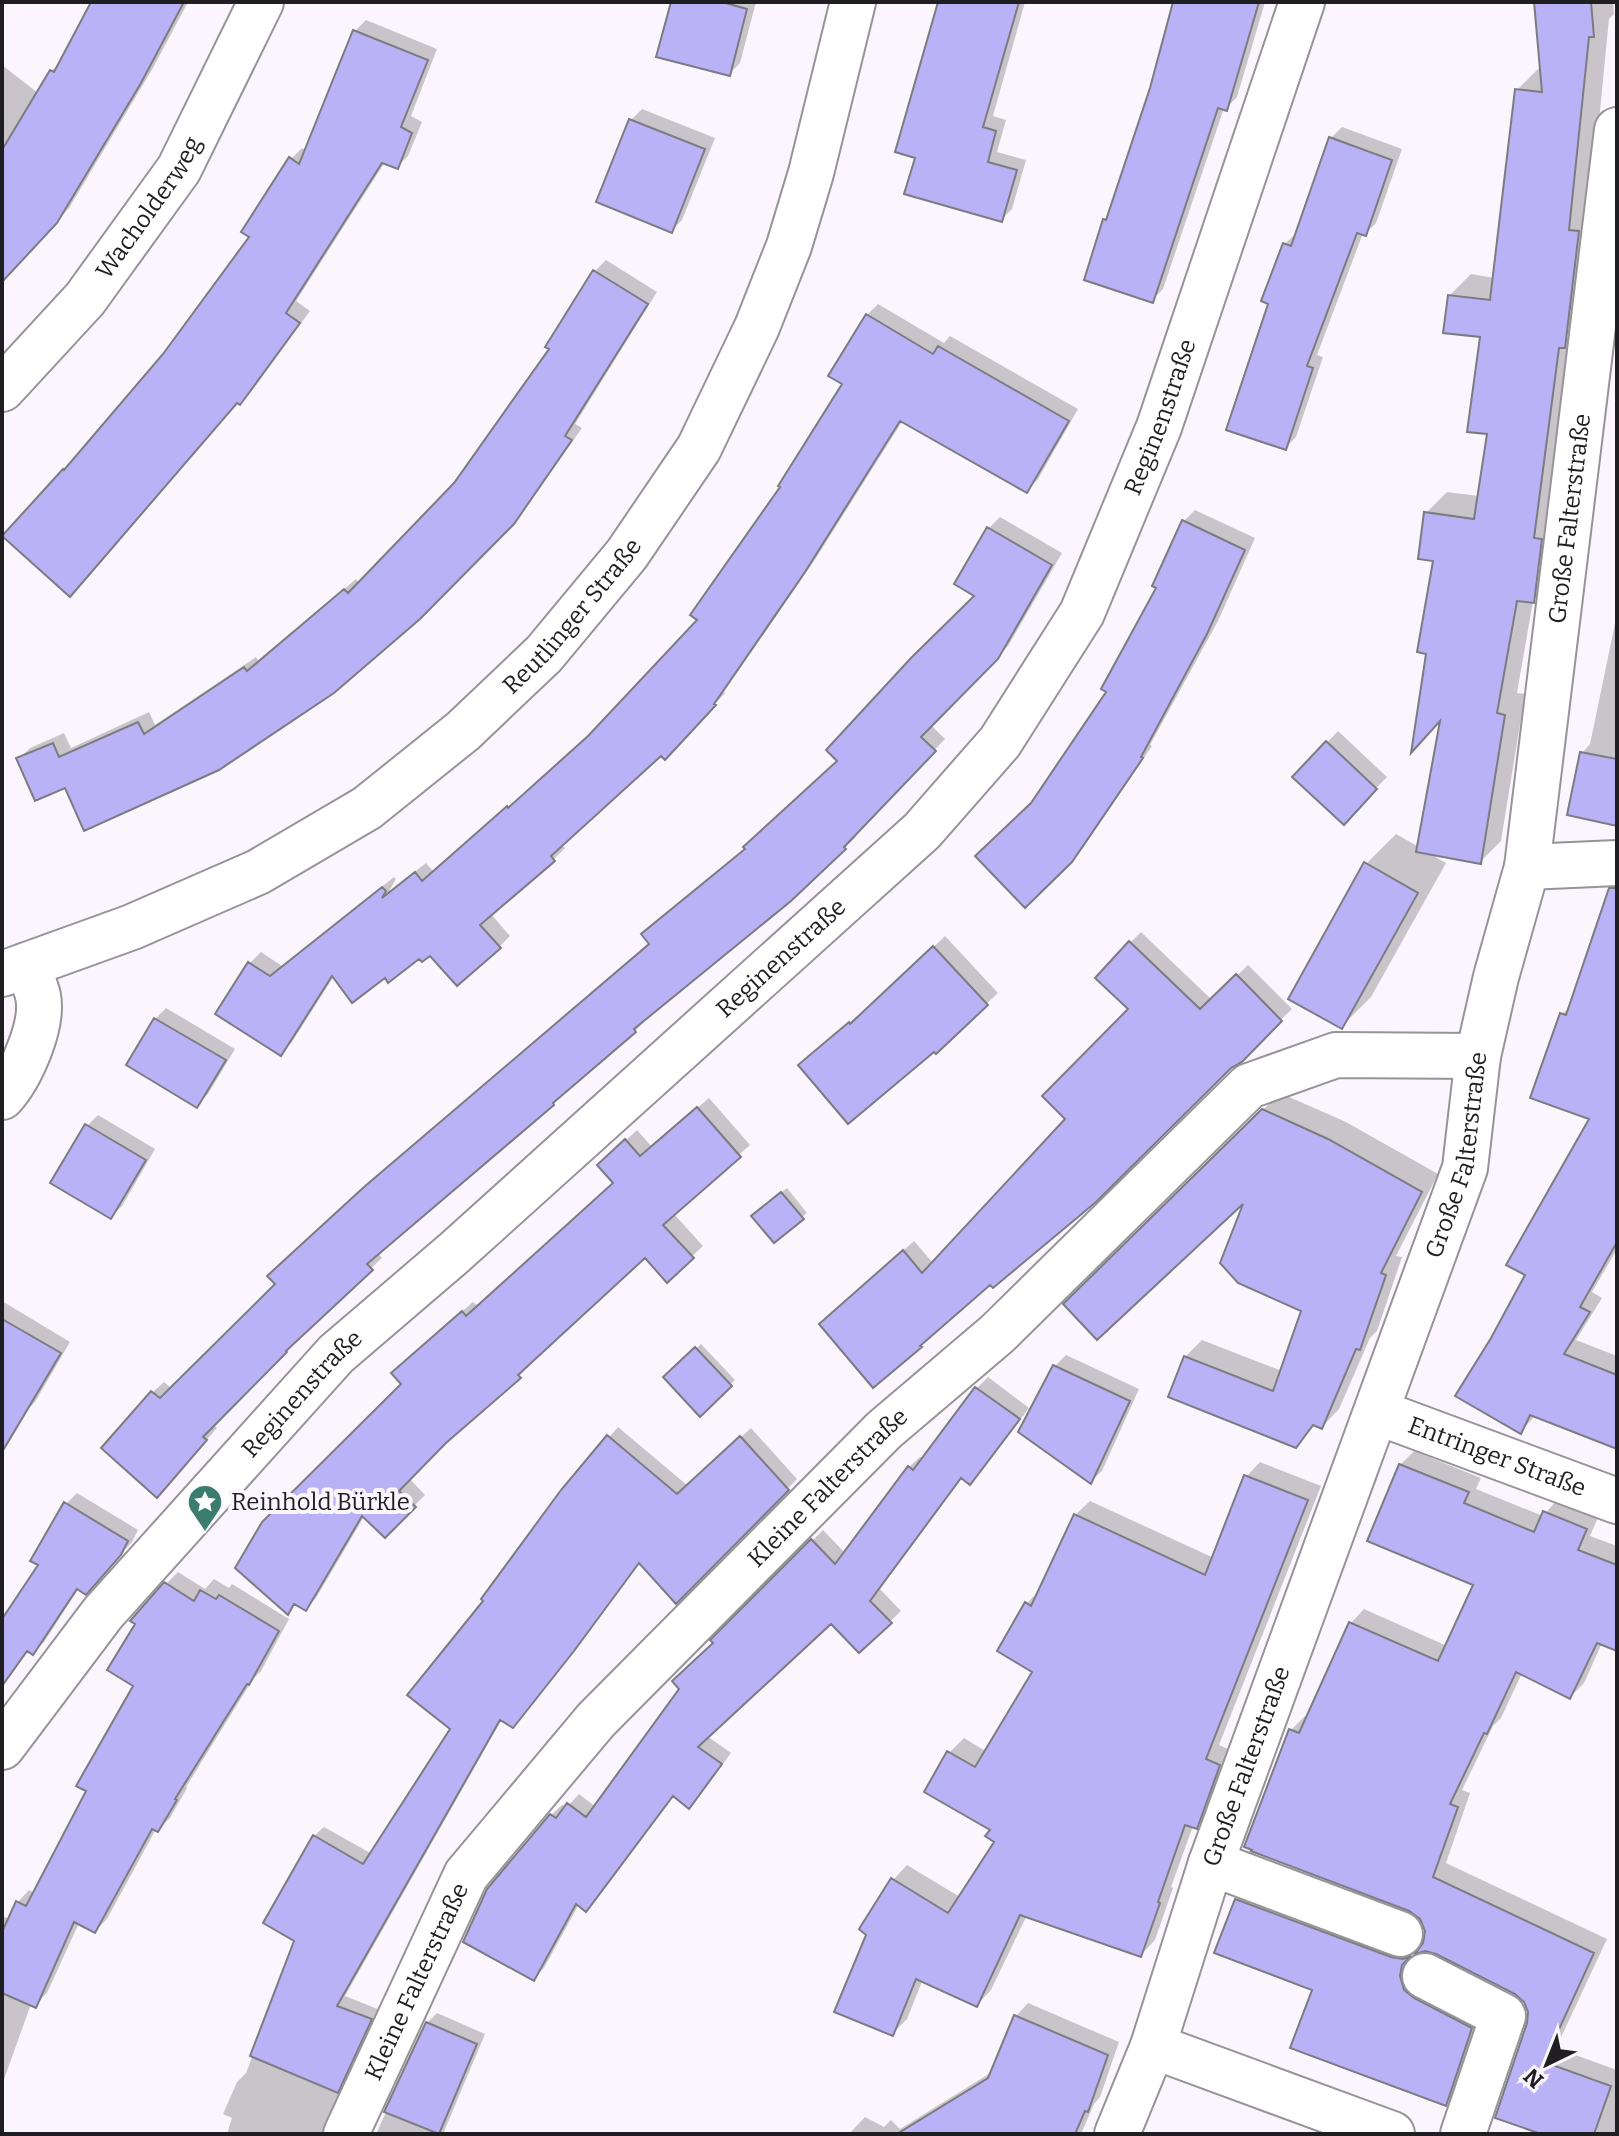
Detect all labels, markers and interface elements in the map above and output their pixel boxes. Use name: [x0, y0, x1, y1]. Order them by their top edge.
street label: Wacholderweg: [90, 132, 207, 284]
street label: Reginenstraße: [1118, 336, 1202, 499]
street label: Große Falterstraße: [1543, 412, 1596, 625]
street label: Reutlinger Straße: [497, 533, 647, 700]
street label: Reginenstraße: [711, 893, 851, 1023]
street label: Große Falterstraße: [1419, 1051, 1492, 1262]
street label: Reginenstraße: [236, 1324, 368, 1463]
street label: Kleine Falterstraße: [742, 1402, 913, 1573]
street label: Entringer Straße: [1404, 1411, 1590, 1502]
place icon: Reinhold Bürkle: [186, 1483, 224, 1533]
place label: Reinhold Bürkle: [231, 1488, 410, 1516]
street label: Große Falterstraße: [1197, 1662, 1296, 1870]
street label: Kleine Falterstraße: [359, 1879, 474, 2084]
north arrow: [1507, 2024, 1587, 2104]
text: N: [1518, 2063, 1549, 2094]

